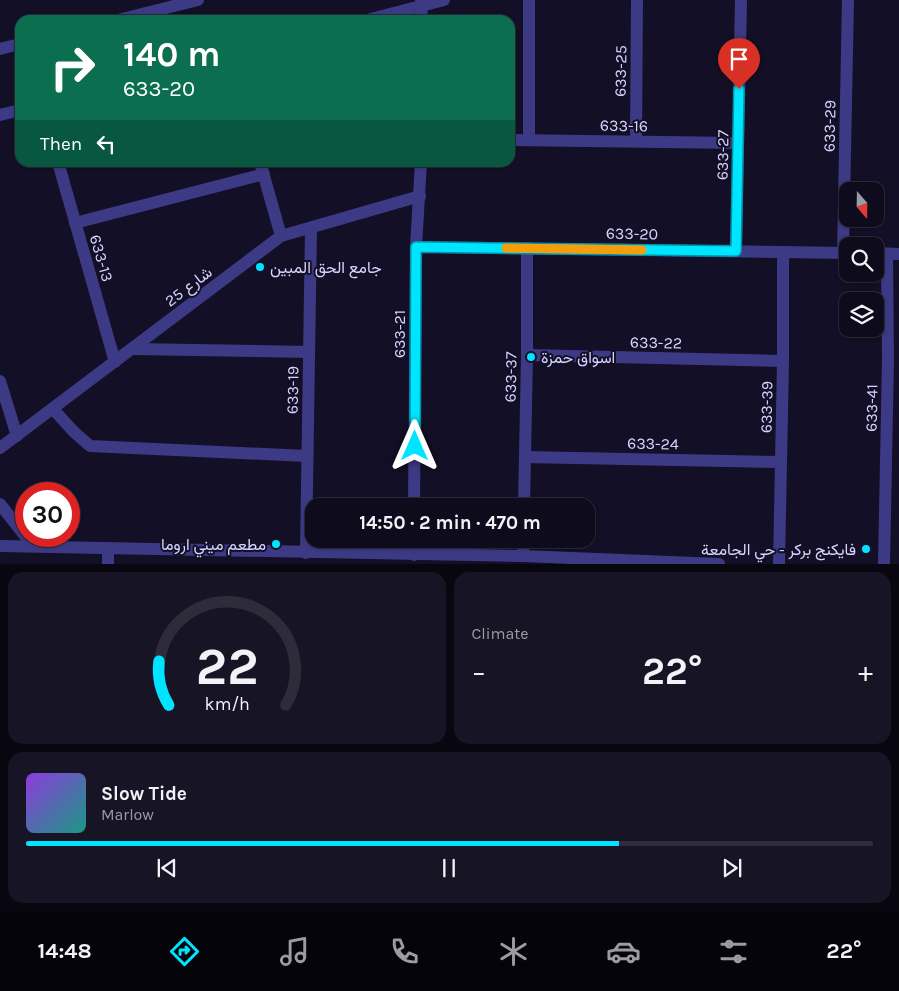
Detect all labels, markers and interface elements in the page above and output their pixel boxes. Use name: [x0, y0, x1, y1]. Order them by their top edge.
text: 140 m: [123, 34, 221, 75]
icon: right: [40, 35, 105, 100]
pin: [718, 38, 760, 89]
street label: 633-25: [611, 45, 630, 97]
icon: arrive: [725, 45, 753, 73]
text: 633-20: [123, 76, 195, 102]
street label: 633-29: [820, 100, 839, 152]
street label: 633-16: [600, 116, 648, 135]
street label: 633-27: [713, 129, 732, 180]
icon: left: [92, 130, 120, 158]
text: Then: [40, 133, 82, 155]
north arrow: [839, 182, 884, 228]
map controls: [839, 182, 884, 337]
street label: 633-20: [606, 224, 658, 243]
street label: 633-13: [86, 232, 117, 284]
button: search: [839, 237, 884, 282]
place label: جامع الحق المبين: [270, 258, 382, 279]
marker: جامع الحق المبين: [254, 261, 266, 273]
street label: شارع 25: [161, 262, 217, 312]
button: layers: [839, 292, 884, 337]
street label: 633-21: [390, 310, 409, 358]
street label: 633-22: [630, 333, 682, 352]
place label: اسواق حمزة: [541, 348, 615, 368]
street label: 633-37: [501, 351, 520, 402]
marker: اسواق حمزة: [525, 351, 537, 363]
street label: 633-19: [283, 366, 302, 414]
street label: 633-39: [757, 381, 776, 433]
street label: 633-41: [862, 384, 881, 432]
position arrow: [388, 419, 440, 471]
street label: 633-24: [627, 434, 679, 453]
speed limit sign: 30: [15, 482, 80, 547]
text: 14:50 · 2 min · 470 m: [359, 512, 541, 534]
place label: مطعم ميني اروما: [161, 535, 266, 558]
marker: مطعم ميني اروما: [270, 538, 282, 550]
place label: فايكنج بركر - حي الجامعة: [701, 540, 856, 563]
marker: فايكنج بركر - حي الجامعة: [860, 543, 872, 555]
text: Climate: [472, 624, 529, 643]
text: 22: [195, 636, 258, 697]
text: 22°: [642, 649, 703, 694]
text: −: [472, 655, 486, 688]
text: +: [858, 655, 873, 688]
text: km/h: [204, 694, 249, 715]
text: Slow Tide: [101, 783, 187, 805]
text: Marlow: [101, 805, 154, 824]
icon: previous: [153, 854, 181, 882]
icon: pause: [435, 854, 463, 882]
icon: next: [718, 854, 746, 882]
icon: directions: [167, 934, 202, 969]
icon: music: [277, 934, 312, 969]
icon: phone: [387, 934, 422, 969]
icon: climate: [496, 934, 531, 969]
icon: car: [606, 934, 641, 969]
icon: filters: [716, 934, 751, 969]
text: 14:48: [37, 938, 92, 964]
text: 22°: [826, 938, 862, 964]

